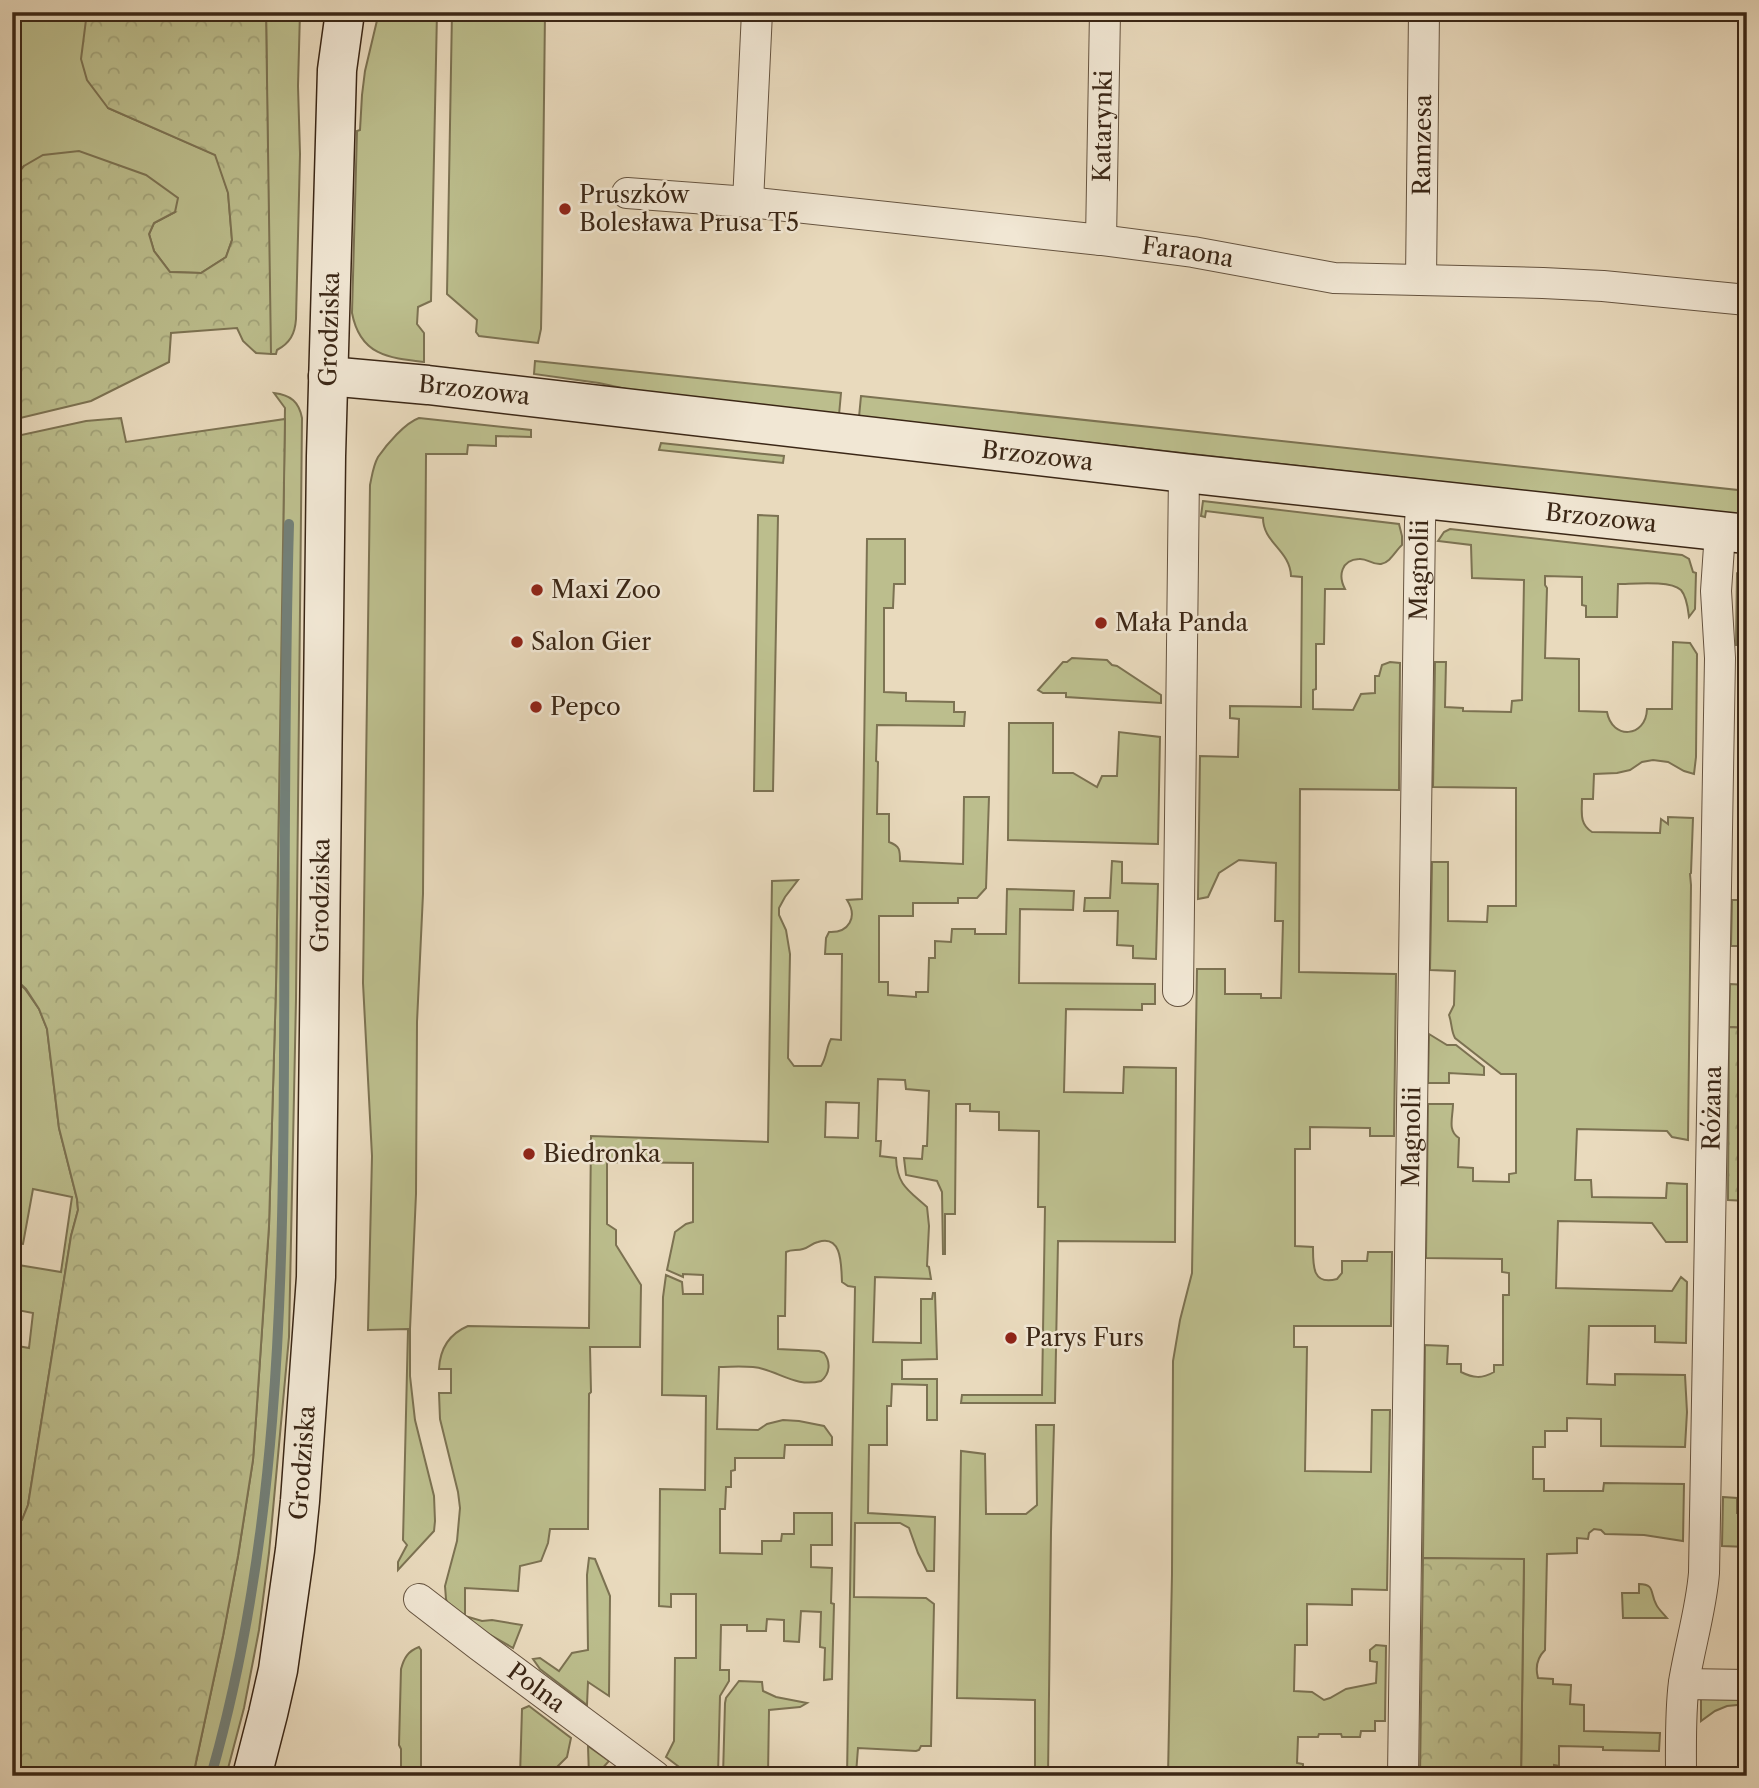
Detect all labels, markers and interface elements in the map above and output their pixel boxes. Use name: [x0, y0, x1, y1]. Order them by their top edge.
street label: Katarynki: [1087, 70, 1118, 182]
street label: Ramzesa: [1407, 94, 1437, 196]
place label: Pruszków Bolesława Prusa T5: [579, 180, 799, 237]
marker: Pruszków Bolesława Prusa T5: [557, 201, 573, 217]
street label: Faraona: [1140, 230, 1236, 273]
street label: Grodziska: [313, 271, 345, 387]
street label: Brzozowa: [417, 369, 532, 411]
street label: Brzozowa: [980, 435, 1095, 476]
street label: Brzozowa: [1544, 497, 1659, 538]
street label: Magnolii: [1404, 519, 1434, 621]
place label: Maxi Zoo: [551, 575, 661, 604]
marker: Maxi Zoo: [529, 582, 545, 598]
place label: Mała Panda: [1115, 608, 1249, 637]
marker: Mała Panda: [1093, 615, 1109, 631]
place label: Salon Gier: [531, 627, 651, 656]
marker: Salon Gier: [509, 634, 525, 650]
place label: Pepco: [550, 692, 621, 721]
marker: Pepco: [528, 699, 544, 715]
street label: Grodziska: [305, 837, 335, 953]
street label: Różana: [1696, 1065, 1727, 1151]
street label: Magnolii: [1396, 1086, 1426, 1188]
place label: Biedronka: [543, 1139, 661, 1168]
marker: Biedronka: [521, 1146, 537, 1162]
place label: Parys Furs: [1025, 1323, 1144, 1352]
marker: Parys Furs: [1003, 1330, 1019, 1346]
street label: Grodziska: [283, 1404, 321, 1521]
street label: Polna: [502, 1656, 571, 1719]

